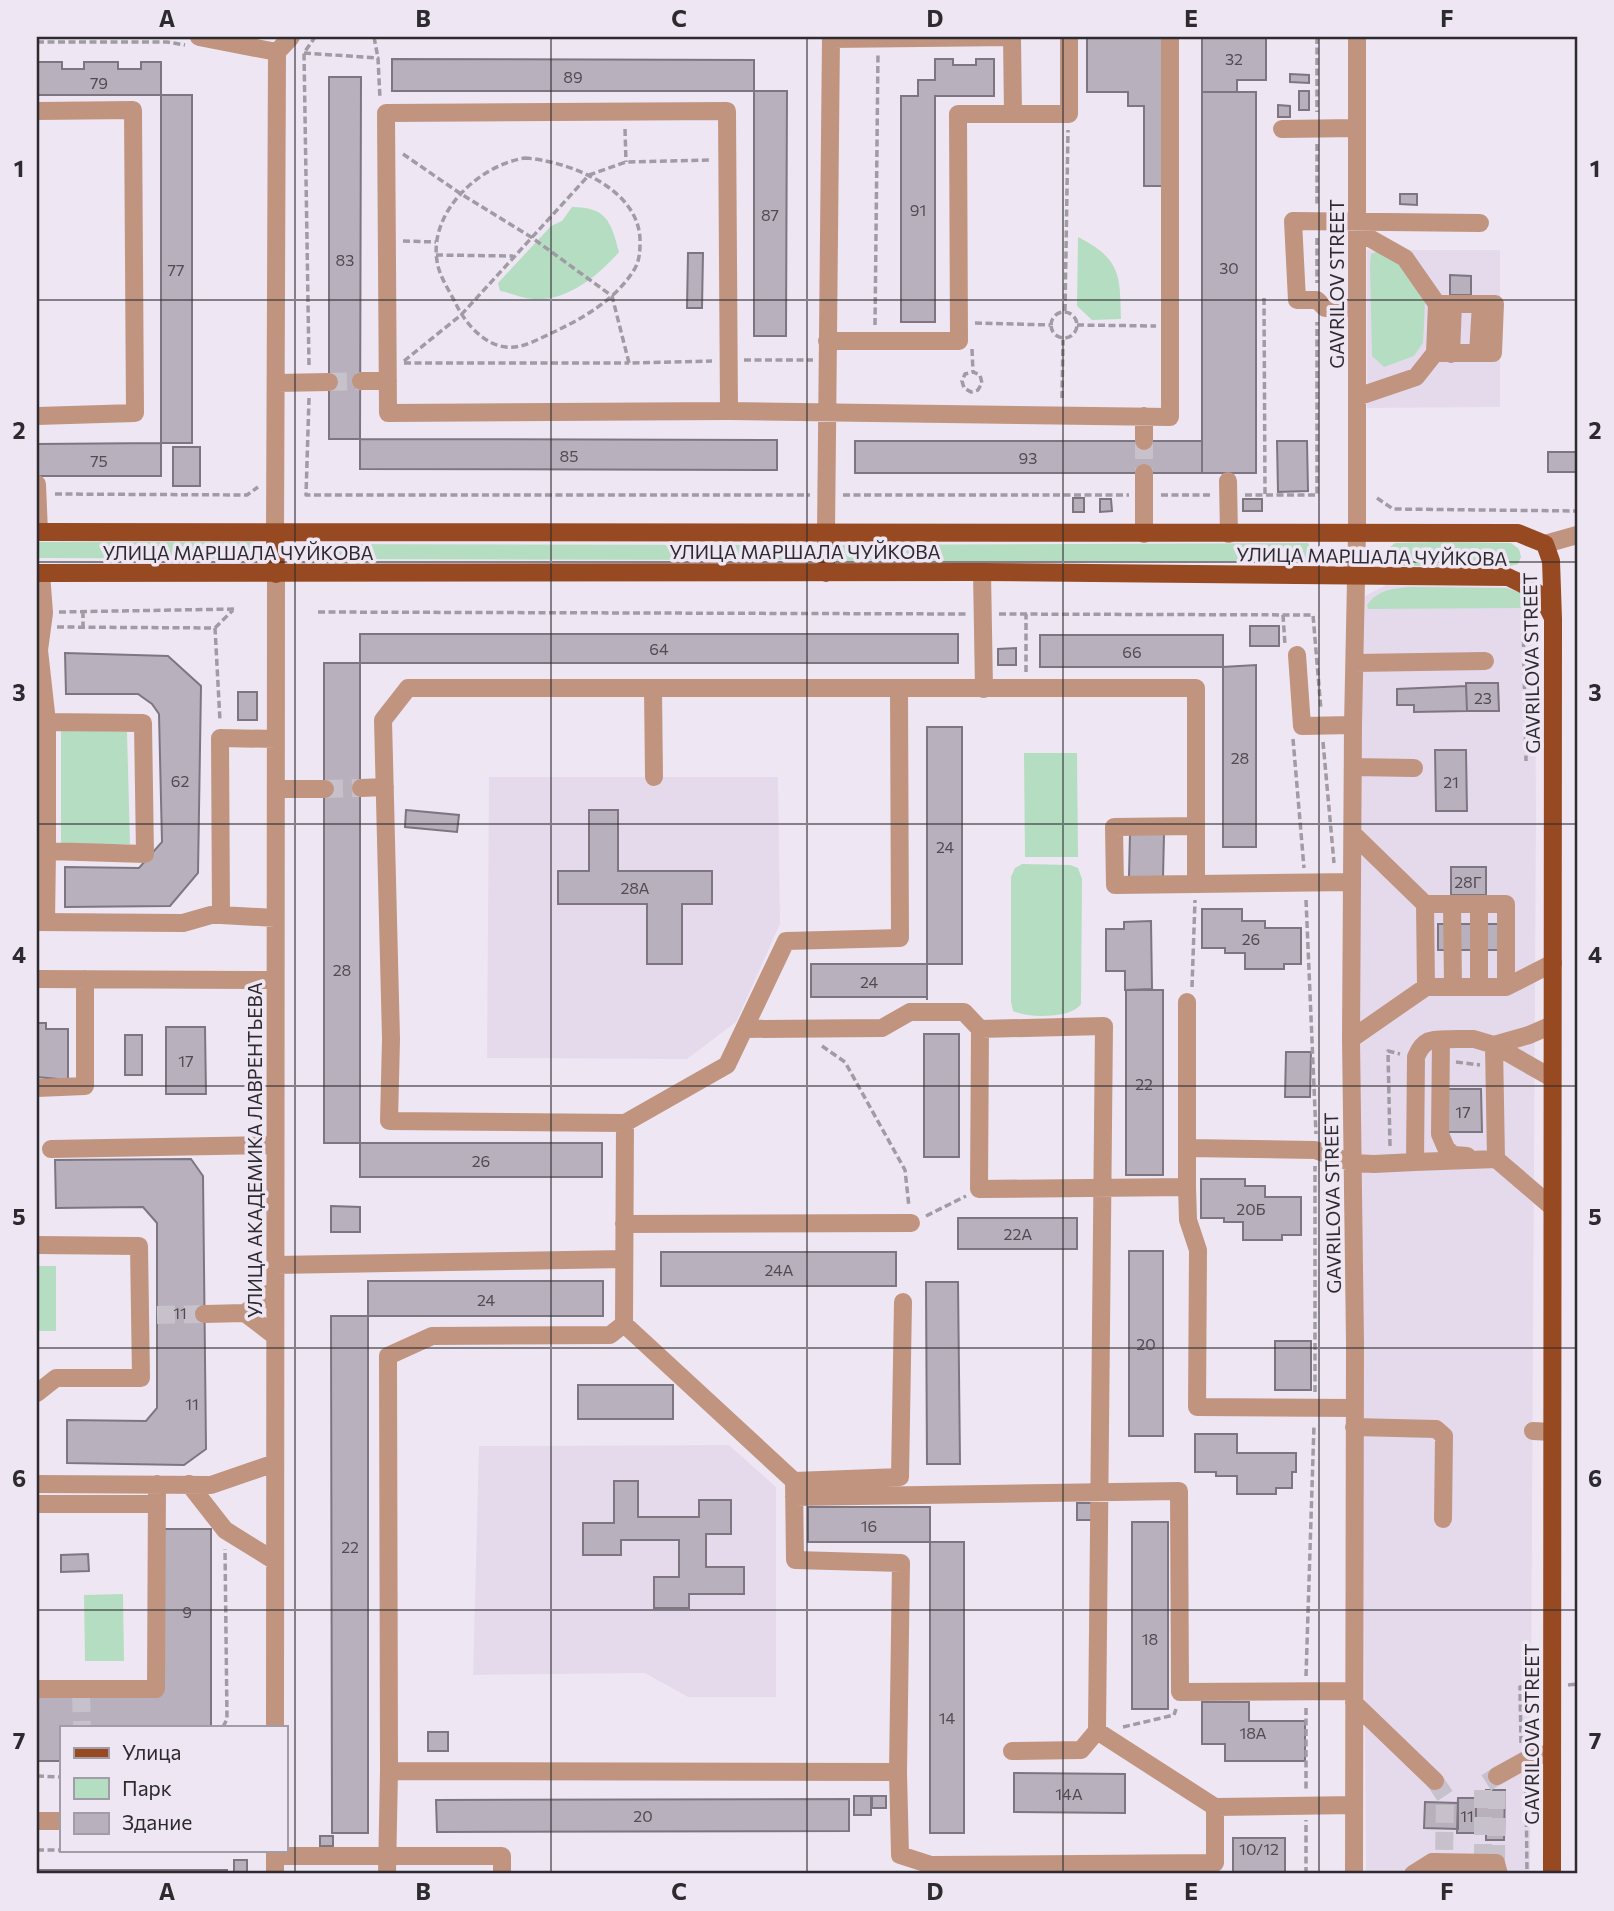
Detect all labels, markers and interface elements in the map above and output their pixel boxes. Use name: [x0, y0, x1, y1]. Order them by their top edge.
text: A: [159, 4, 176, 32]
text: B: [415, 4, 431, 32]
text: C: [671, 4, 687, 32]
text: D: [927, 4, 944, 32]
text: E: [1184, 4, 1198, 32]
text: F: [1440, 4, 1454, 32]
house number: 32: [1225, 49, 1243, 68]
house number: 89: [563, 67, 583, 86]
house number: 79: [90, 73, 108, 92]
text: 1: [14, 154, 24, 182]
text: 1: [1590, 154, 1600, 182]
street label: GAVRILOV STREET: [1325, 199, 1348, 369]
house number: 91: [910, 200, 926, 219]
house number: 87: [761, 205, 779, 224]
house number: 83: [336, 250, 354, 269]
house number: 30: [1219, 258, 1239, 277]
house number: 77: [168, 260, 184, 279]
text: 2: [12, 416, 26, 444]
text: 2: [1588, 416, 1602, 444]
house number: 85: [560, 446, 578, 465]
house number: 93: [1019, 448, 1037, 467]
house number: 75: [90, 451, 108, 470]
street label: УЛИЦА МАРШАЛА ЧУЙКОВА: [669, 540, 941, 563]
street label: УЛИЦА МАРШАЛА ЧУЙКОВА: [102, 541, 374, 564]
street label: УЛИЦА МАРШАЛА ЧУЙКОВА: [1236, 542, 1508, 570]
street label: GAVRILOVA STREET: [1518, 572, 1544, 754]
house number: 64: [649, 639, 669, 658]
house number: 66: [1122, 642, 1142, 661]
text: 3: [12, 678, 26, 706]
text: 3: [1588, 678, 1602, 706]
house number: 23: [1474, 688, 1492, 707]
house number: 28: [1231, 748, 1249, 767]
house number: 62: [171, 771, 189, 790]
house number: 21: [1443, 772, 1459, 791]
house number: 24: [936, 837, 954, 856]
house number: 28Г: [1454, 872, 1482, 891]
house number: 28А: [620, 878, 650, 897]
house number: 26: [1242, 929, 1260, 948]
text: 4: [12, 940, 26, 968]
text: 4: [1588, 940, 1602, 968]
house number: 28: [333, 960, 351, 979]
house number: 24: [860, 972, 878, 991]
street label: УЛИЦА АКАДЕМИКА ЛАВРЕНТЬЕВА: [243, 982, 266, 1318]
house number: 17: [178, 1051, 194, 1070]
house number: 22: [1135, 1074, 1153, 1093]
house number: 17: [1455, 1102, 1471, 1121]
street label: GAVRILOVA STREET: [1319, 1112, 1345, 1294]
house number: 26: [472, 1151, 490, 1170]
house number: 20Б: [1236, 1199, 1266, 1218]
text: 5: [12, 1202, 26, 1230]
text: 5: [1588, 1202, 1602, 1230]
house number: 22А: [1004, 1224, 1032, 1243]
house number: 24А: [764, 1260, 794, 1279]
house number: 24: [477, 1290, 495, 1309]
house number: 11: [173, 1303, 187, 1322]
house number: 20: [1136, 1334, 1156, 1353]
house number: 11: [185, 1394, 199, 1413]
text: 6: [12, 1464, 26, 1492]
text: 6: [1588, 1464, 1602, 1492]
house number: 16: [861, 1516, 877, 1535]
house number: 22: [341, 1537, 359, 1556]
house number: 9: [182, 1602, 192, 1621]
house number: 18: [1142, 1629, 1158, 1648]
street label: GAVRILOVA STREET: [1520, 1643, 1543, 1825]
house number: 14: [939, 1708, 956, 1727]
house number: 18А: [1239, 1723, 1267, 1742]
text: 7: [13, 1726, 25, 1754]
legend: [60, 1726, 287, 1852]
text: 7: [1589, 1726, 1601, 1754]
text: Улица: [122, 1739, 181, 1764]
text: Парк: [122, 1775, 172, 1800]
house number: 14А: [1055, 1784, 1083, 1803]
house number: 20: [633, 1806, 653, 1825]
house number: 11: [1460, 1806, 1474, 1825]
text: Здание: [122, 1809, 192, 1834]
house number: 10/12: [1239, 1839, 1279, 1858]
text: A: [159, 1877, 176, 1905]
text: B: [415, 1877, 431, 1905]
text: C: [671, 1877, 687, 1905]
text: D: [927, 1877, 944, 1905]
text: E: [1184, 1877, 1198, 1905]
text: F: [1440, 1877, 1454, 1905]

